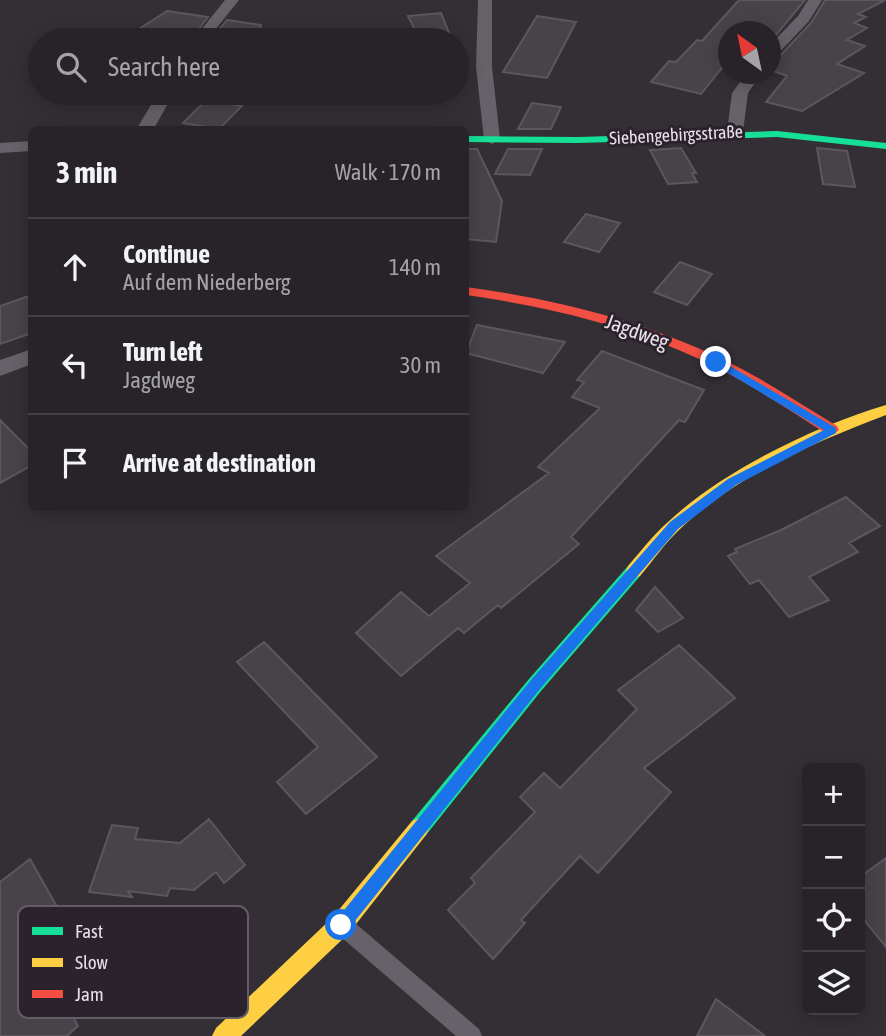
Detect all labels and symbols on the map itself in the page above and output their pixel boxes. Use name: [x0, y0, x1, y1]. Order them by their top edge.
north arrow: [718, 21, 781, 84]
street label: Siebengebirgsstraße: [609, 121, 743, 148]
street label: Jagdweg: [602, 309, 672, 354]
route end: [700, 346, 731, 377]
legend: [18, 906, 248, 1018]
route start: [325, 909, 356, 940]
text: Fast: [75, 920, 103, 942]
text: Slow: [75, 951, 109, 973]
text: Jam: [75, 983, 104, 1005]

